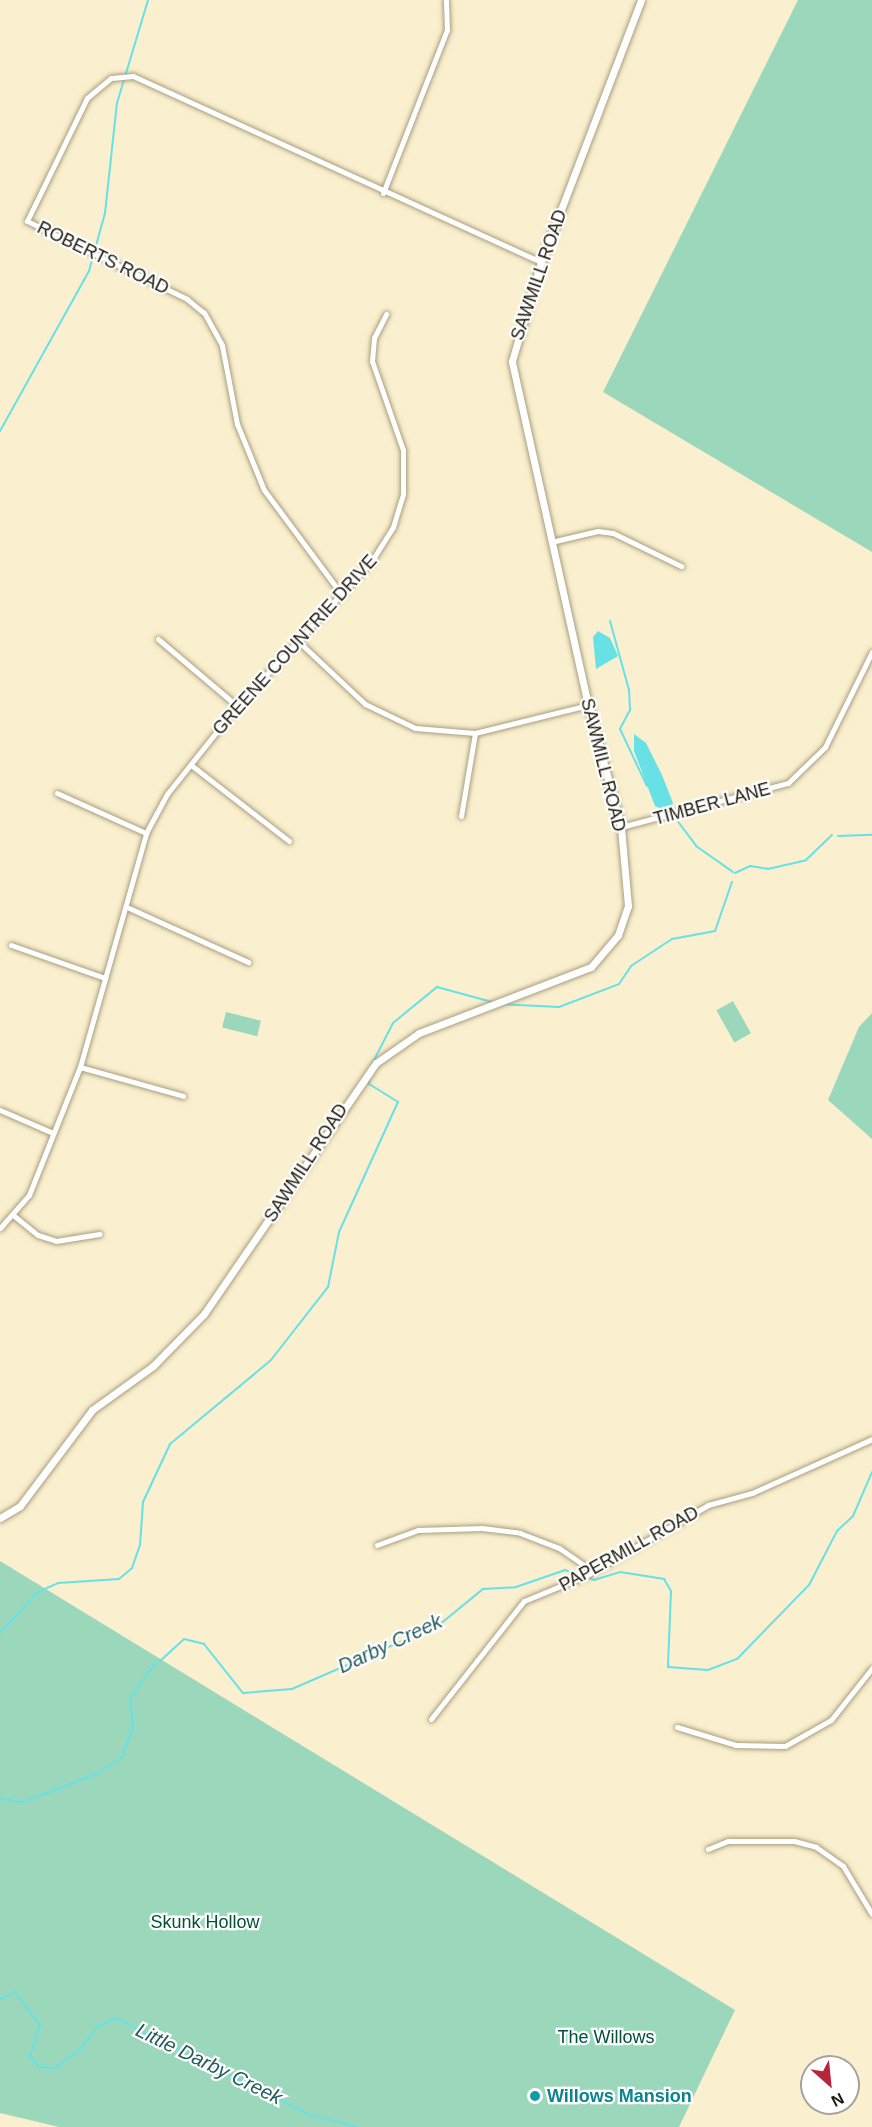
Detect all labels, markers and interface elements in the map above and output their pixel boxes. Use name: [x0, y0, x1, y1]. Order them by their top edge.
street label: SAWMILL ROAD: [506, 207, 572, 343]
street label: ROBERTS ROAD: [34, 217, 172, 299]
street label: GREENE COUNTRIE DRIVE: [208, 550, 382, 740]
street label: SAWMILL ROAD: [576, 696, 630, 834]
street label: TIMBER LANE: [651, 778, 773, 830]
street label: SAWMILL ROAD: [260, 1100, 352, 1226]
street label: PAPERMILL ROAD: [555, 1502, 703, 1596]
water label: Darby Creek: [334, 1609, 446, 1679]
park label: Skunk Hollow: [150, 1911, 260, 1933]
water label: Little Darby Creek: [132, 2018, 286, 2110]
park label: The Willows: [557, 2026, 655, 2048]
north arrow: [800, 2055, 860, 2115]
place label: Willows Mansion: [547, 2085, 692, 2107]
marker: Willows Mansion: [528, 2089, 542, 2103]
text: N: [828, 2090, 847, 2110]

